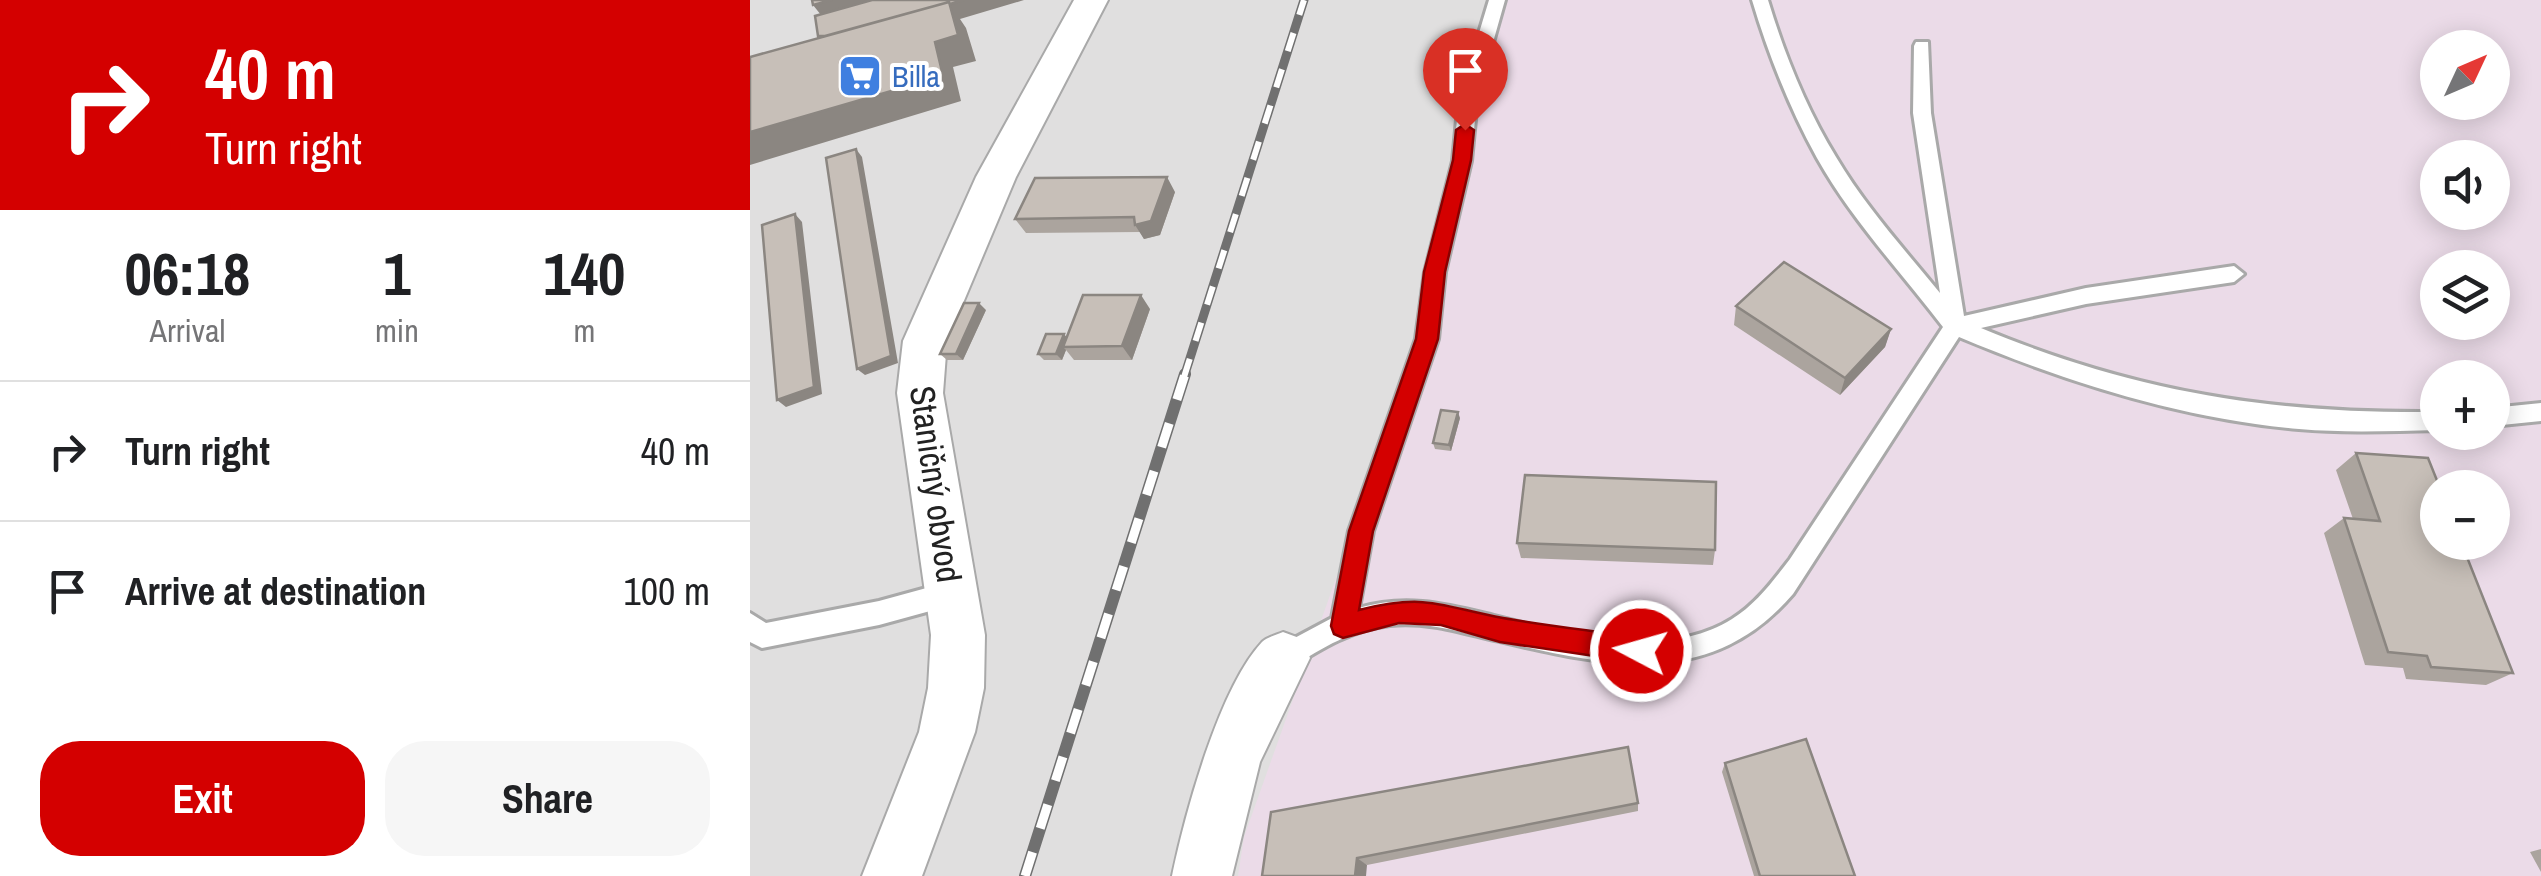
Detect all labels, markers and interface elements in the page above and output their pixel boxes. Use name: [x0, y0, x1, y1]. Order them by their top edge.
text: 40 m: [205, 27, 336, 121]
pin: [1423, 28, 1508, 131]
north arrow: [2420, 30, 2510, 120]
map controls: [2420, 30, 2510, 560]
icon: right: [40, 40, 170, 170]
icon: arrive: [1438, 43, 1493, 98]
supermarket icon: Billa: [837, 53, 883, 99]
place label: Billa: [892, 56, 940, 96]
text: Turn right: [205, 117, 362, 178]
button: sound: [2420, 140, 2510, 230]
text: 06:18: [125, 233, 250, 314]
text: 1: [383, 233, 411, 314]
text: 140: [543, 233, 625, 314]
button: layers: [2420, 250, 2510, 340]
text: Arrival: [150, 309, 225, 352]
text: min: [375, 309, 419, 352]
text: m: [573, 309, 595, 352]
button: +: [2420, 360, 2510, 450]
street label: Staničný obvod: [899, 383, 973, 585]
icon: right: [40, 424, 95, 479]
text: Turn right: [125, 426, 270, 477]
text: 40 m: [641, 426, 710, 477]
button: −: [2420, 470, 2510, 560]
icon: arrive: [40, 564, 95, 619]
text: Arrive at destination: [125, 566, 426, 617]
text: 100 m: [623, 566, 710, 617]
position arrow: [1589, 599, 1693, 703]
button: Exit: [40, 741, 365, 856]
button: Share: [385, 741, 710, 856]

